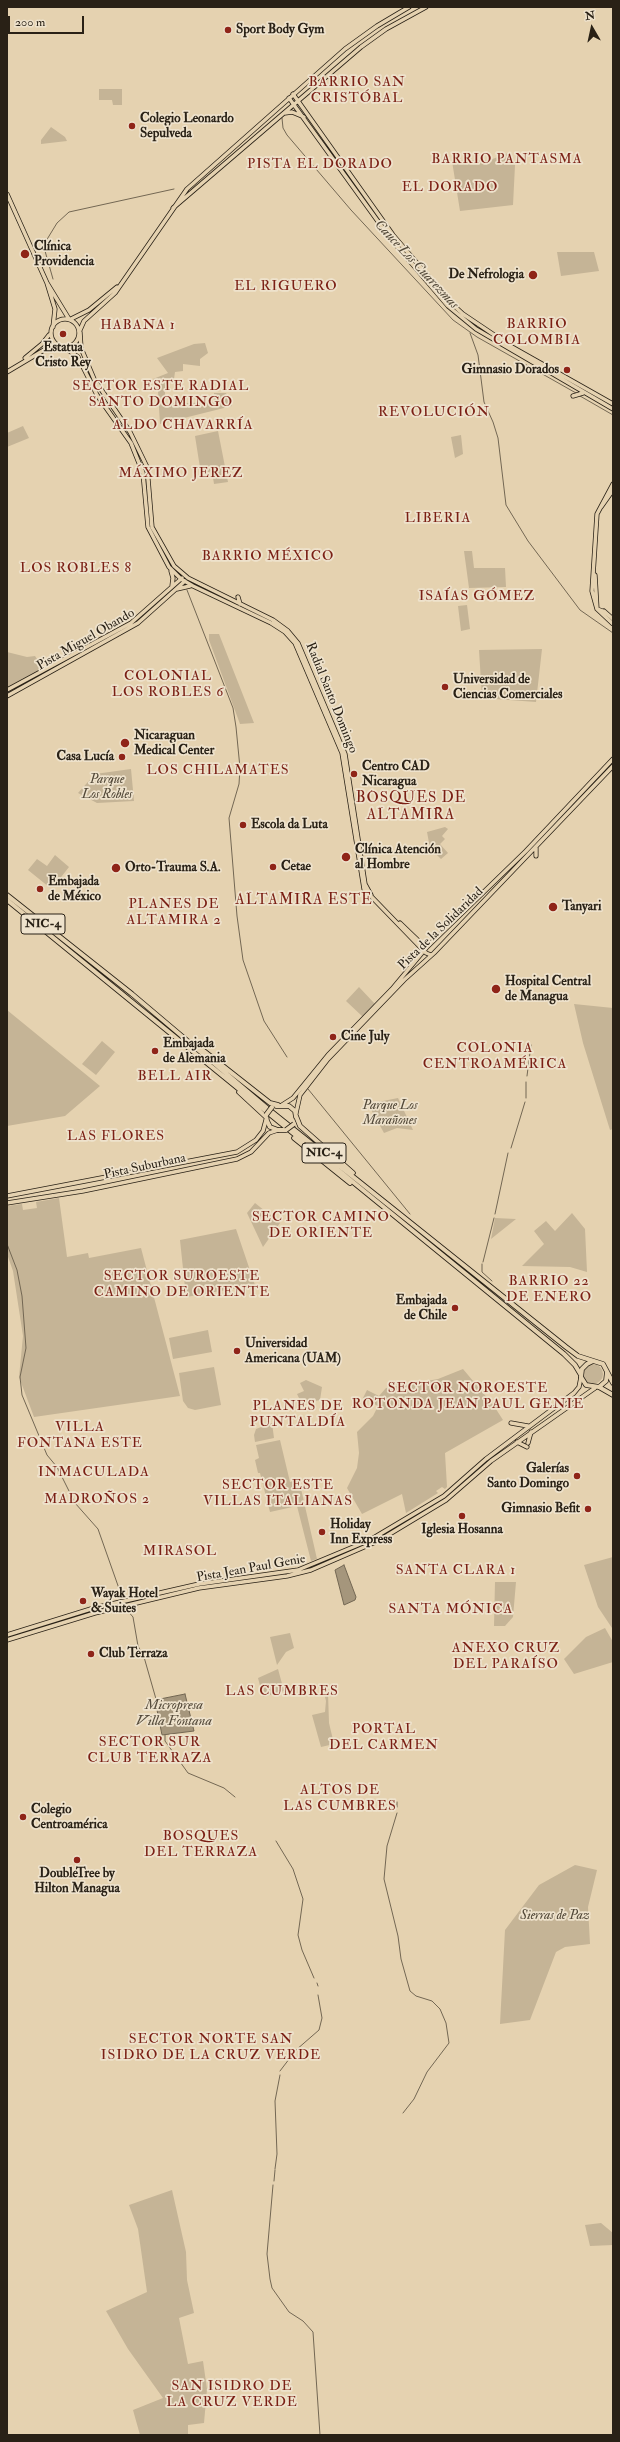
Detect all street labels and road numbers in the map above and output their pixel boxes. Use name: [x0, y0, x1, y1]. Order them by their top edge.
street label: Pista Miguel Obando: [34, 606, 138, 674]
street label: Radial Santo Domingo: [302, 640, 360, 756]
street label: Pista de la Solidaridad: [395, 884, 487, 974]
road number: NIC-4: [21, 914, 65, 934]
road number: NIC-4: [302, 1143, 346, 1163]
street label: Pista Suburbana: [103, 1151, 187, 1183]
street label: Pista Jean Paul Genie: [195, 1552, 307, 1586]

